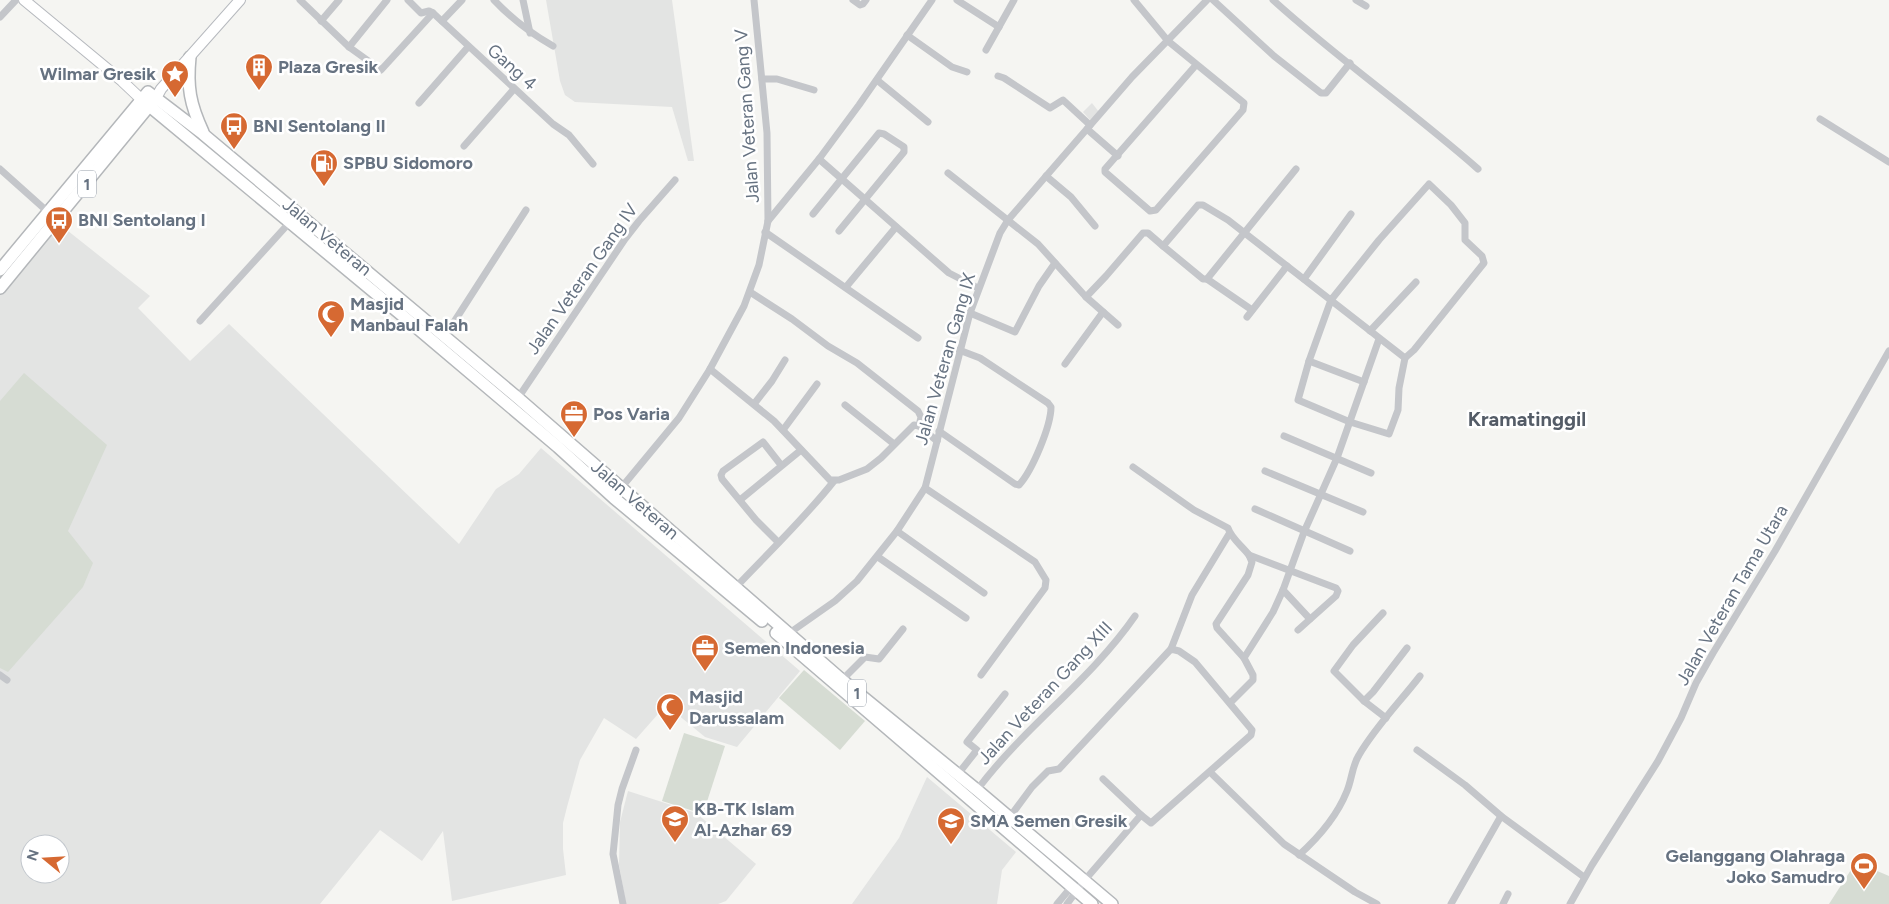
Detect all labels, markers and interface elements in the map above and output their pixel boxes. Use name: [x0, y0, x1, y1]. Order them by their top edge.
street label: Jalan Veteran Gang V: [730, 28, 764, 204]
street label: Gang 4: [483, 39, 541, 95]
building icon: Plaza Gresik: [244, 52, 274, 91]
place label: Plaza Gresik: [278, 56, 379, 78]
place icon: Wilmar Gresik: [160, 59, 190, 98]
place label: Wilmar Gresik: [40, 63, 156, 85]
bus stop icon: BNI Sentolang II: [219, 111, 249, 150]
place label: BNI Sentolang II: [253, 115, 386, 137]
fuel station icon: SPBU Sidomoro: [309, 148, 339, 187]
place label: SPBU Sidomoro: [343, 152, 473, 174]
road number: 1: [78, 170, 96, 198]
street label: Jalan Veteran: [278, 193, 376, 281]
street label: Jalan Veteran Gang IV: [522, 199, 643, 359]
bus stop icon: BNI Sentolang I: [44, 205, 74, 244]
place label: BNI Sentolang I: [78, 209, 206, 231]
street label: Jalan Veteran Gang IX: [910, 270, 980, 448]
place label: Masjid Manbaul Falah: [350, 293, 468, 336]
mosque icon: Masjid Manbaul Falah: [316, 299, 346, 338]
office icon: Pos Varia: [559, 399, 589, 438]
place label: Pos Varia: [593, 403, 670, 425]
district label: Kramatinggil: [1468, 407, 1586, 431]
street label: Jalan Veteran: [586, 456, 684, 544]
street label: Jalan Veteran Tama Utara: [1671, 501, 1793, 689]
street label: Jalan Veteran Gang XIII: [973, 617, 1117, 769]
office icon: Semen Indonesia: [690, 633, 720, 672]
place label: Semen Indonesia: [724, 637, 865, 659]
road number: 1: [848, 680, 866, 706]
place label: Masjid Darussalam: [689, 686, 784, 729]
mosque icon: Masjid Darussalam: [655, 692, 685, 731]
place label: KB-TK Islam Al-Azhar 69: [694, 798, 794, 841]
school or university icon: KB-TK Islam Al-Azhar 69: [660, 804, 690, 843]
school or university icon: SMA Semen Gresik: [936, 806, 966, 845]
place label: SMA Semen Gresik: [970, 810, 1128, 832]
north arrow: [20, 834, 70, 884]
place label: Gelanggang Olahraga Joko Samudro: [1666, 845, 1845, 888]
text: N: [23, 847, 43, 863]
sports icon: Gelanggang Olahraga Joko Samudro: [1849, 851, 1879, 890]

